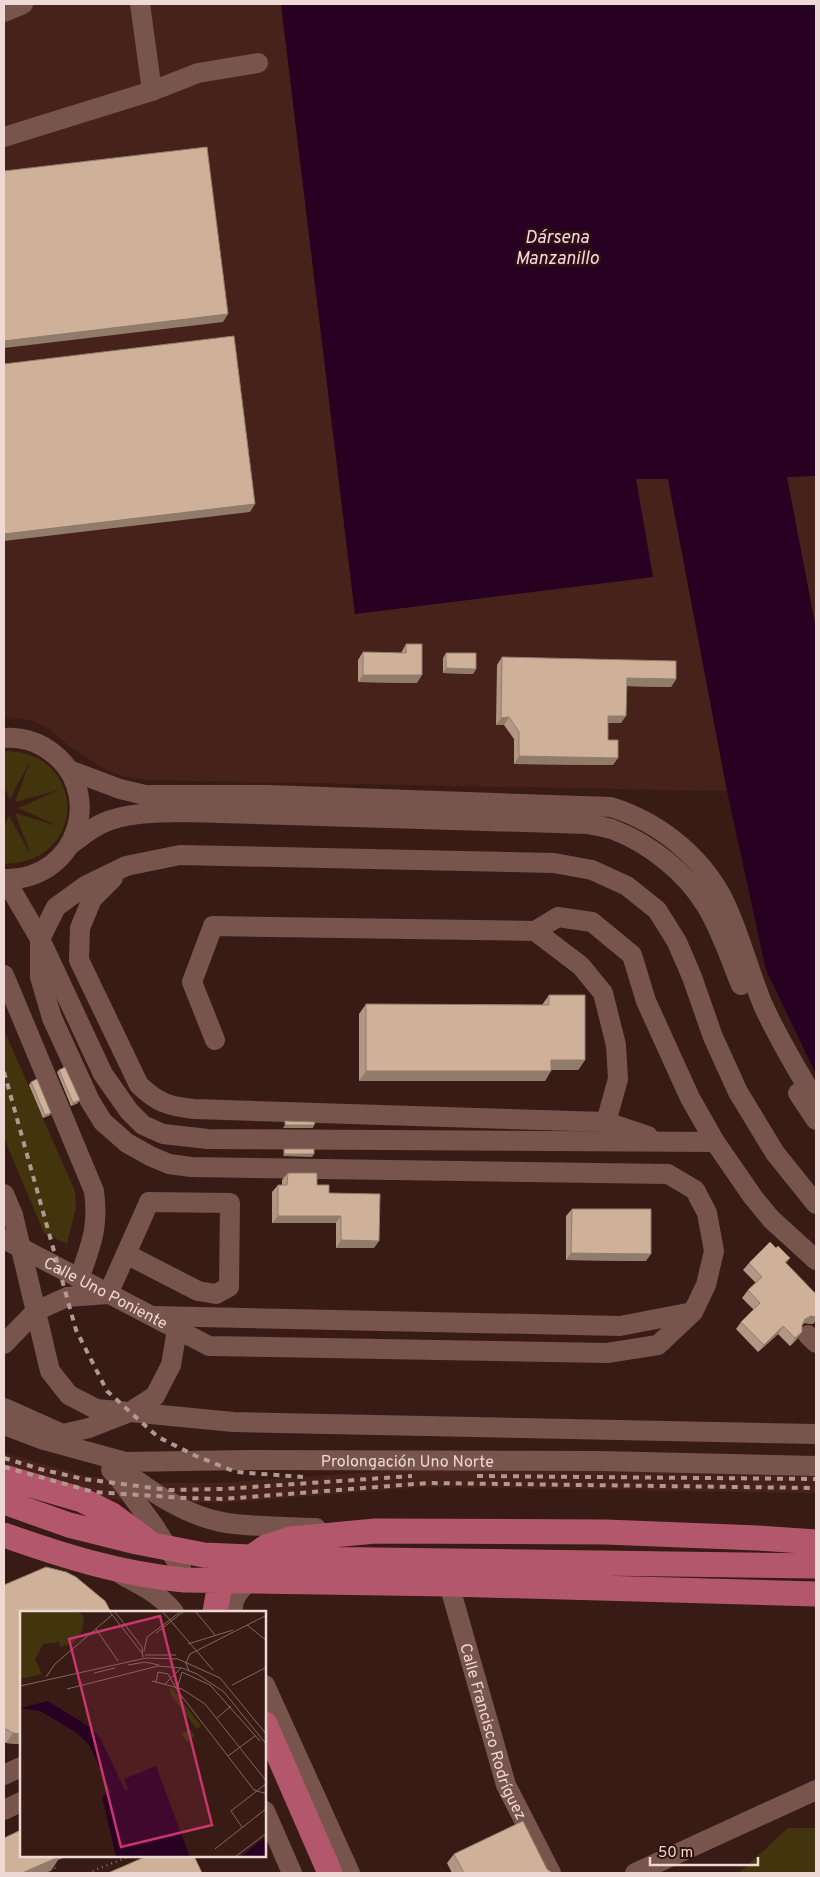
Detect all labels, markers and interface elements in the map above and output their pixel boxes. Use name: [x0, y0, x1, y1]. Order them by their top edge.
water label: Dársena Manzanillo: [515, 227, 599, 271]
street label: Calle Uno Poniente: [40, 1253, 170, 1334]
street label: Prolongación Uno Norte: [321, 1452, 494, 1473]
inset map: [20, 1611, 266, 1857]
street label: Calle Francisco Rodríguez: [454, 1641, 530, 1824]
scale bar: [650, 1834, 758, 1866]
text: 50 m: [658, 1844, 693, 1863]

